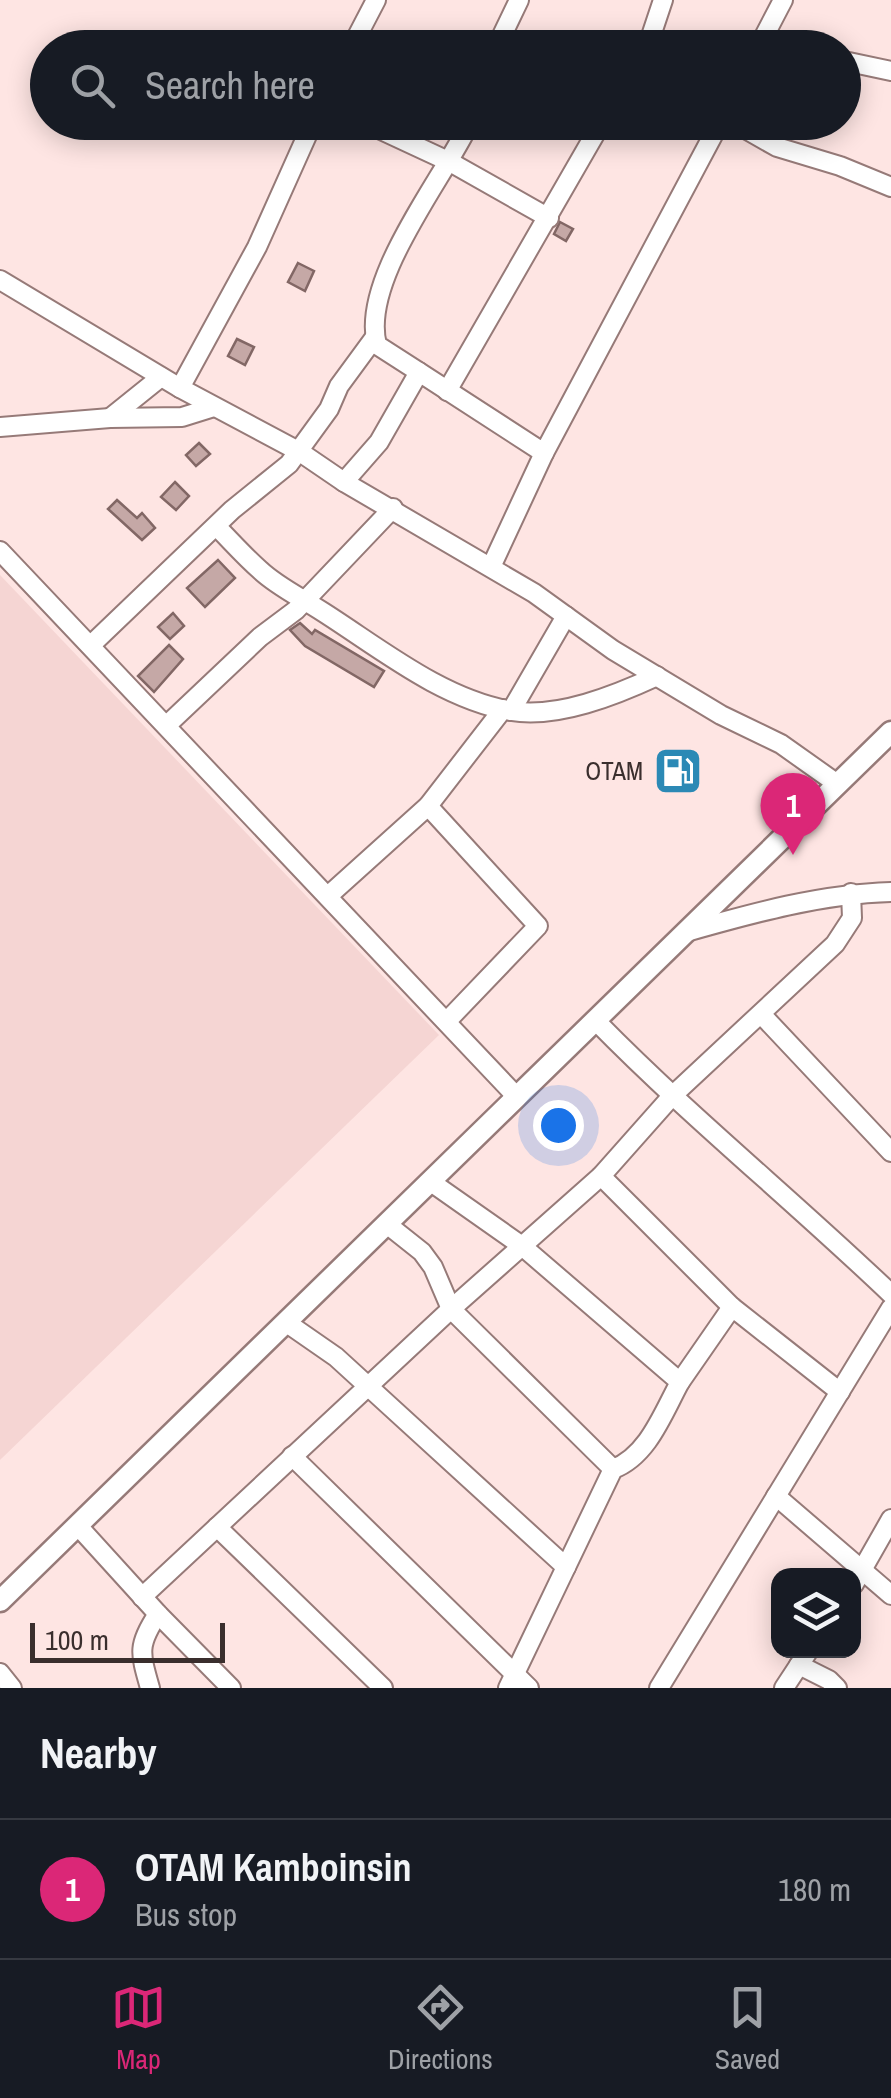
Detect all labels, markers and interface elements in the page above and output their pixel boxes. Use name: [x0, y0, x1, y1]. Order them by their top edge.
search box: [30, 30, 861, 140]
icon: search: [65, 58, 120, 113]
text: Search here: [145, 60, 315, 111]
fuel station icon: OTAM: [652, 745, 704, 797]
place label: OTAM: [585, 754, 643, 788]
pin: 1: [760, 772, 826, 855]
your location: [533, 1100, 584, 1151]
map controls: [771, 1568, 861, 1658]
button: layers: [771, 1568, 861, 1658]
scale bar: [30, 1618, 225, 1662]
text: 100 m: [45, 1621, 109, 1659]
text: Nearby: [40, 1725, 157, 1781]
text: OTAM Kamboinsin: [135, 1842, 411, 1893]
text: 1: [65, 1868, 80, 1911]
text: 180 m: [778, 1868, 851, 1911]
text: Bus stop: [135, 1893, 237, 1936]
tab: Map: [111, 1980, 166, 2078]
tab: Directions: [388, 1980, 493, 2078]
tab: Saved: [715, 1980, 780, 2078]

